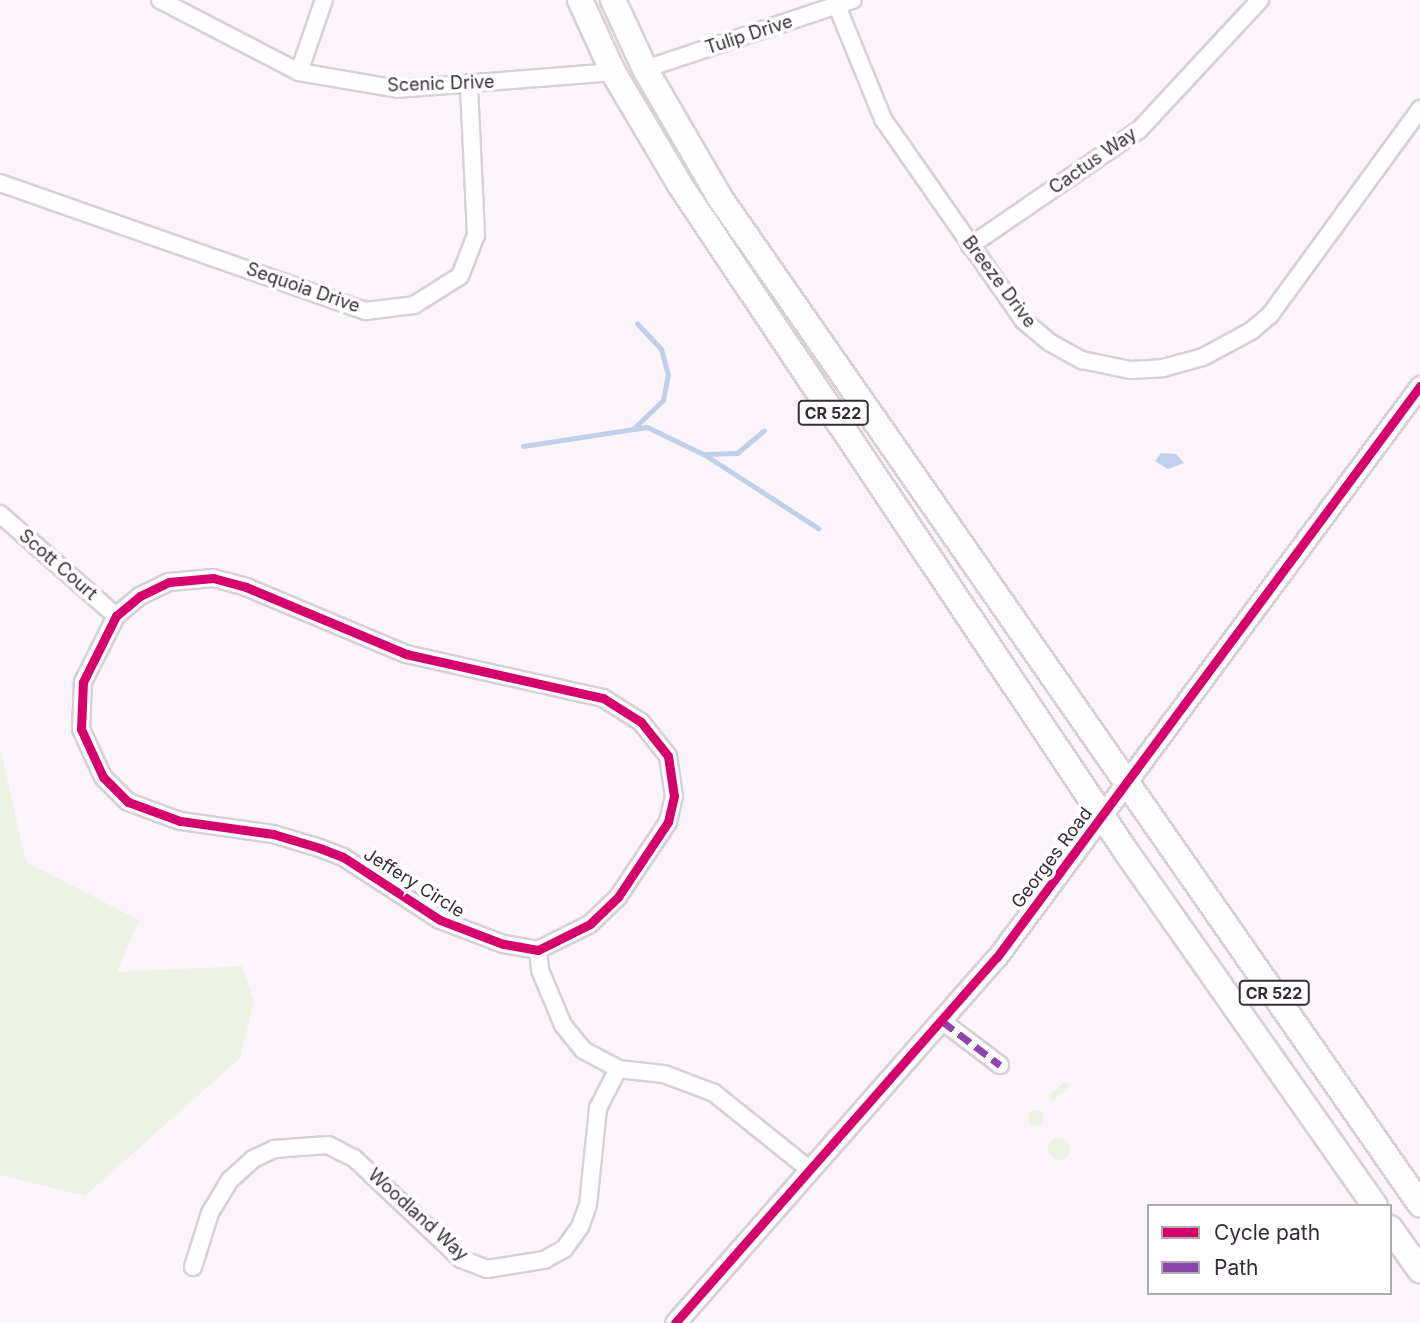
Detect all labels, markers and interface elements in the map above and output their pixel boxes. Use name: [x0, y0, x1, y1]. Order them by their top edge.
street label: Tulip Drive: [703, 11, 795, 59]
street label: Scenic Drive: [387, 71, 495, 97]
street label: Cactus Way: [1045, 123, 1141, 199]
street label: Breeze Drive: [958, 232, 1040, 332]
street label: Sequoia Drive: [243, 258, 363, 318]
road number: CR 522: [796, 400, 870, 426]
street label: Scott Court: [14, 525, 102, 605]
street label: Georges Road: [1007, 803, 1097, 913]
street label: Jeffery Circle: [360, 843, 468, 923]
road number: CR 522: [1237, 981, 1311, 1006]
street label: Woodland Way: [363, 1164, 473, 1266]
legend: [1147, 1204, 1392, 1295]
text: Cycle path: [1214, 1220, 1320, 1245]
text: Path: [1214, 1255, 1259, 1280]

